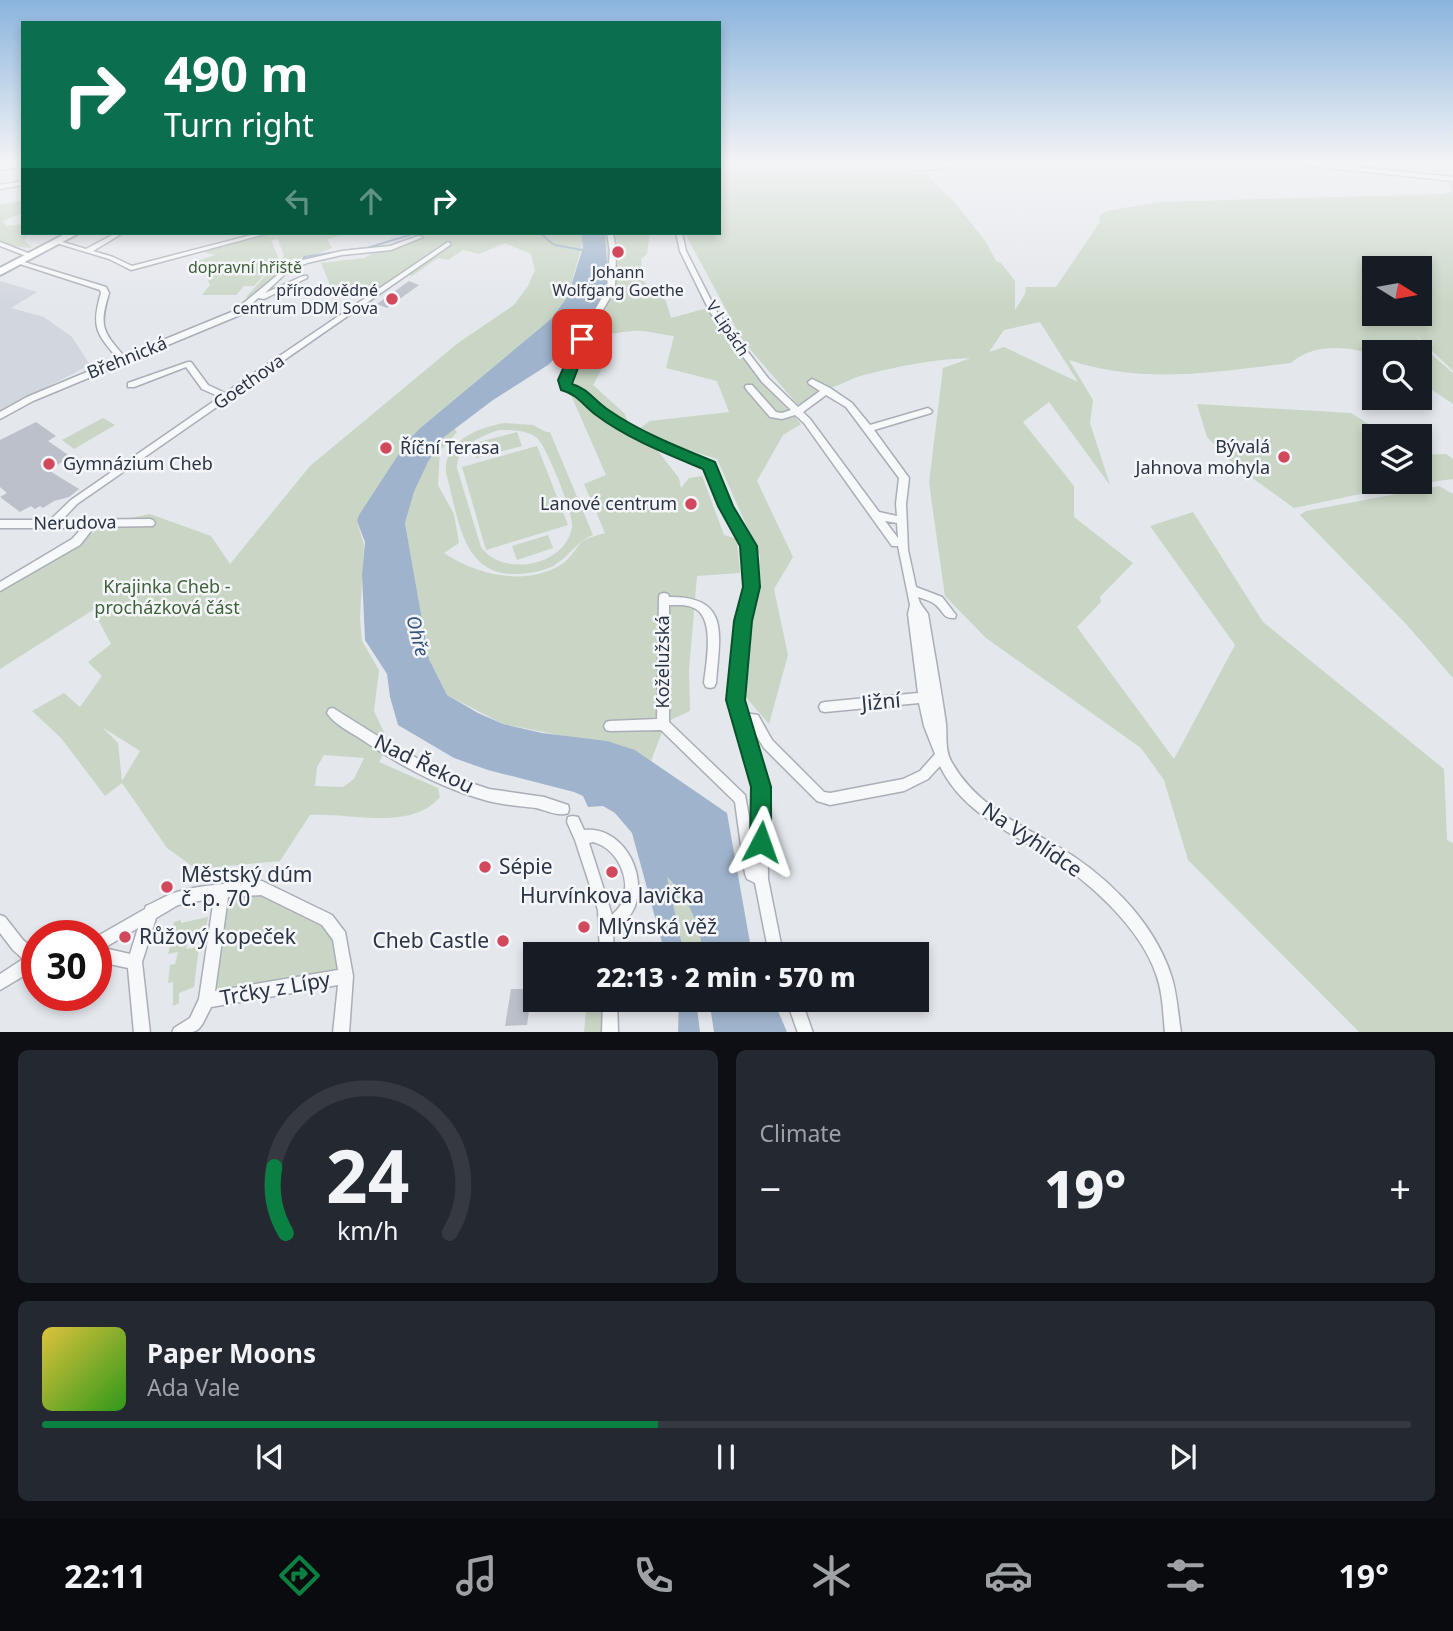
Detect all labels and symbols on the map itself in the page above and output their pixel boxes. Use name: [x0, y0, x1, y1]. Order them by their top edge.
marker: Johann Wolfgang Goethe: [610, 244, 626, 260]
park label: dopravní hřiště: [188, 256, 302, 278]
north arrow: [1362, 256, 1432, 326]
place label: Johann Wolfgang Goethe: [552, 261, 684, 301]
place label: přírodovědné centrum DDM Sova: [233, 279, 378, 319]
marker: přírodovědné centrum DDM Sova: [384, 291, 400, 307]
street label: V Lipách: [701, 296, 755, 360]
pin: [552, 309, 612, 369]
street label: Břehnická: [83, 330, 170, 384]
street label: Goethova: [208, 348, 289, 414]
place label: Bývalá Jahnova mohyla: [1134, 434, 1270, 479]
place label: Říční Terasa: [400, 435, 500, 459]
marker: Říční Terasa: [378, 440, 394, 456]
marker: Bývalá Jahnova mohyla: [1276, 449, 1292, 465]
place label: Gymnázium Cheb: [63, 451, 213, 475]
marker: Gymnázium Cheb: [41, 456, 57, 472]
place label: Lanové centrum: [540, 491, 677, 515]
marker: Lanové centrum: [683, 496, 699, 512]
street label: Nerudova: [33, 509, 117, 535]
park label: Krajinka Cheb - procházková část: [94, 574, 240, 619]
water label: Ohře: [400, 613, 436, 659]
street label: Koželužská: [650, 615, 674, 709]
street label: Jižní: [858, 685, 902, 717]
street label: Nad Řekou: [370, 727, 479, 799]
street label: Na Vyhlídce: [977, 795, 1088, 883]
position arrow: [724, 805, 798, 879]
place label: Sépie: [499, 852, 553, 880]
marker: Sépie: [477, 859, 493, 875]
place label: Městský dúm č. p. 70: [181, 860, 313, 912]
marker: Hurvínkova lavička: [604, 864, 620, 880]
marker: Městský dúm č. p. 70: [159, 879, 175, 895]
place label: Hurvínkova lavička: [520, 881, 704, 909]
place label: Mlýnská věž: [598, 912, 717, 940]
marker: Mlýnská věž: [576, 919, 592, 935]
speed limit sign: 30: [21, 920, 112, 1011]
place label: Růžový kopeček: [139, 922, 297, 950]
place label: Cheb Castle: [373, 926, 489, 954]
marker: Růžový kopeček: [117, 929, 133, 945]
marker: Cheb Castle: [495, 933, 511, 949]
street label: Trčky z Lípy: [218, 965, 332, 1011]

